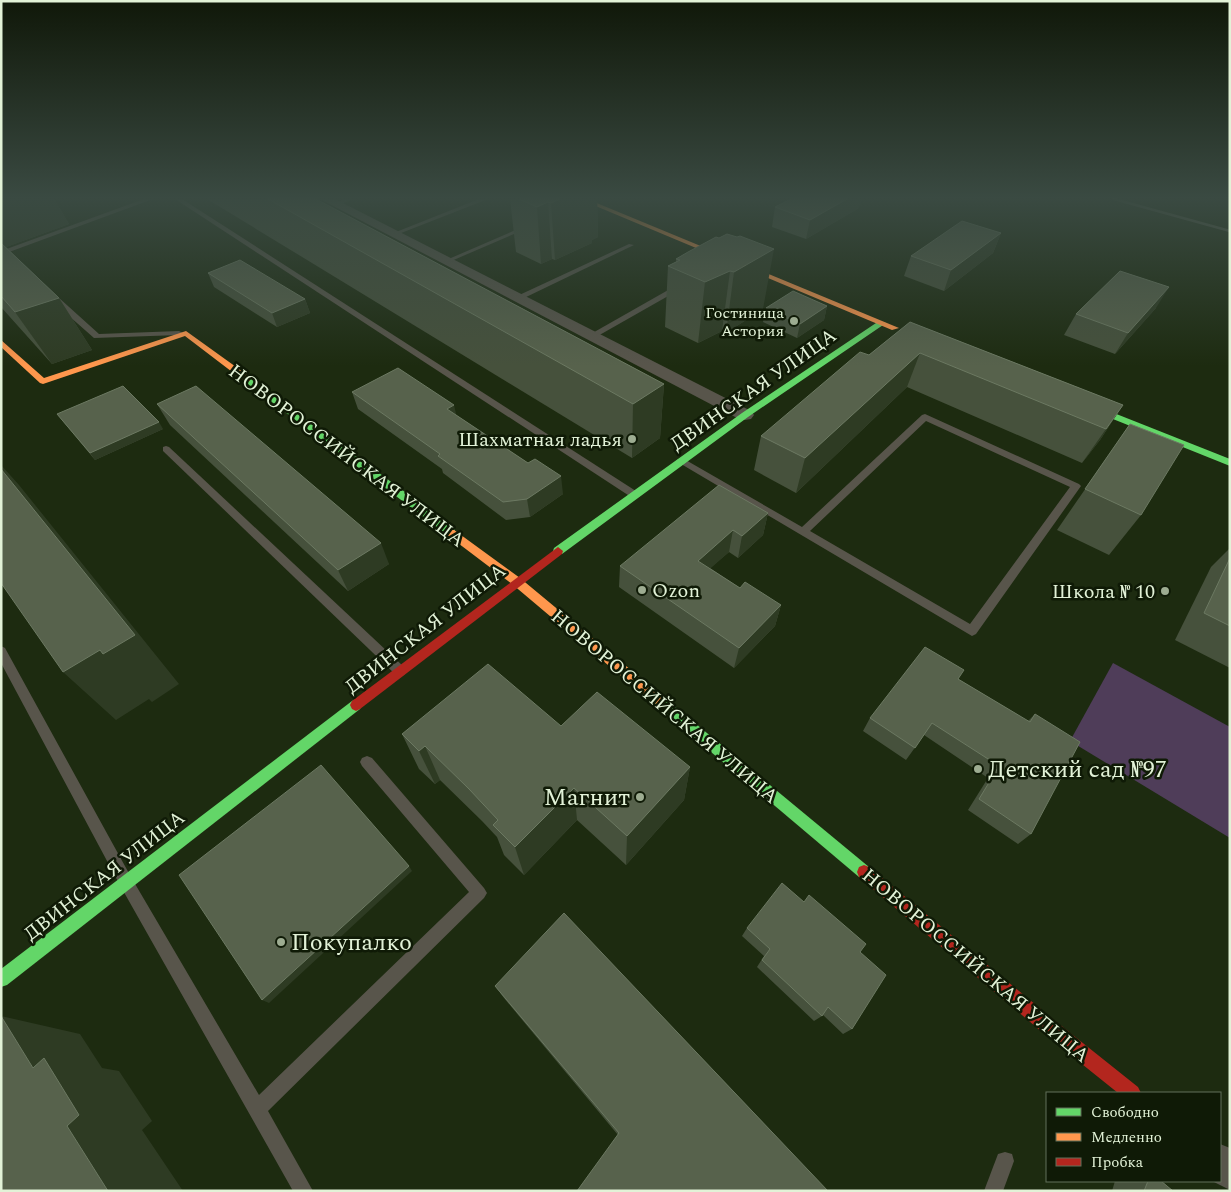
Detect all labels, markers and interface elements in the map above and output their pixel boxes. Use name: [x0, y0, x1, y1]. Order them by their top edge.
place label: Гостиница Астория: [705, 301, 784, 343]
marker: Гостиница Астория: [788, 315, 800, 327]
street label: ДВИНСКАЯ УЛИЦА: [664, 321, 843, 459]
street label: НОВОРОССИЙСКАЯ УЛИЦА: [222, 357, 471, 555]
place label: Шахматная ладья: [458, 425, 622, 455]
marker: Шахматная ладья: [626, 433, 638, 445]
street label: ДВИНСКАЯ УЛИЦА: [339, 556, 513, 701]
place label: Ozon: [652, 576, 700, 606]
place label: Школа № 10: [1052, 577, 1155, 607]
marker: Ozon: [636, 584, 648, 596]
marker: Школа № 10: [1159, 585, 1171, 597]
street label: НОВОРОССИЙСКАЯ УЛИЦА: [544, 602, 785, 811]
place label: Детский сад №97: [988, 752, 1167, 788]
marker: Детский сад №97: [972, 763, 984, 775]
place label: Магнит: [544, 780, 630, 816]
marker: Магнит: [634, 791, 646, 803]
street label: ДВИНСКАЯ УЛИЦА: [18, 803, 192, 948]
street label: НОВОРОССИЙСКАЯ УЛИЦА: [855, 861, 1096, 1070]
place label: Покупалко: [291, 925, 412, 961]
marker: Покупалко: [275, 936, 287, 948]
legend: [1046, 1092, 1221, 1182]
text: Свободно: [1091, 1101, 1159, 1124]
text: Медленно: [1091, 1126, 1162, 1149]
text: Пробка: [1091, 1151, 1144, 1174]

